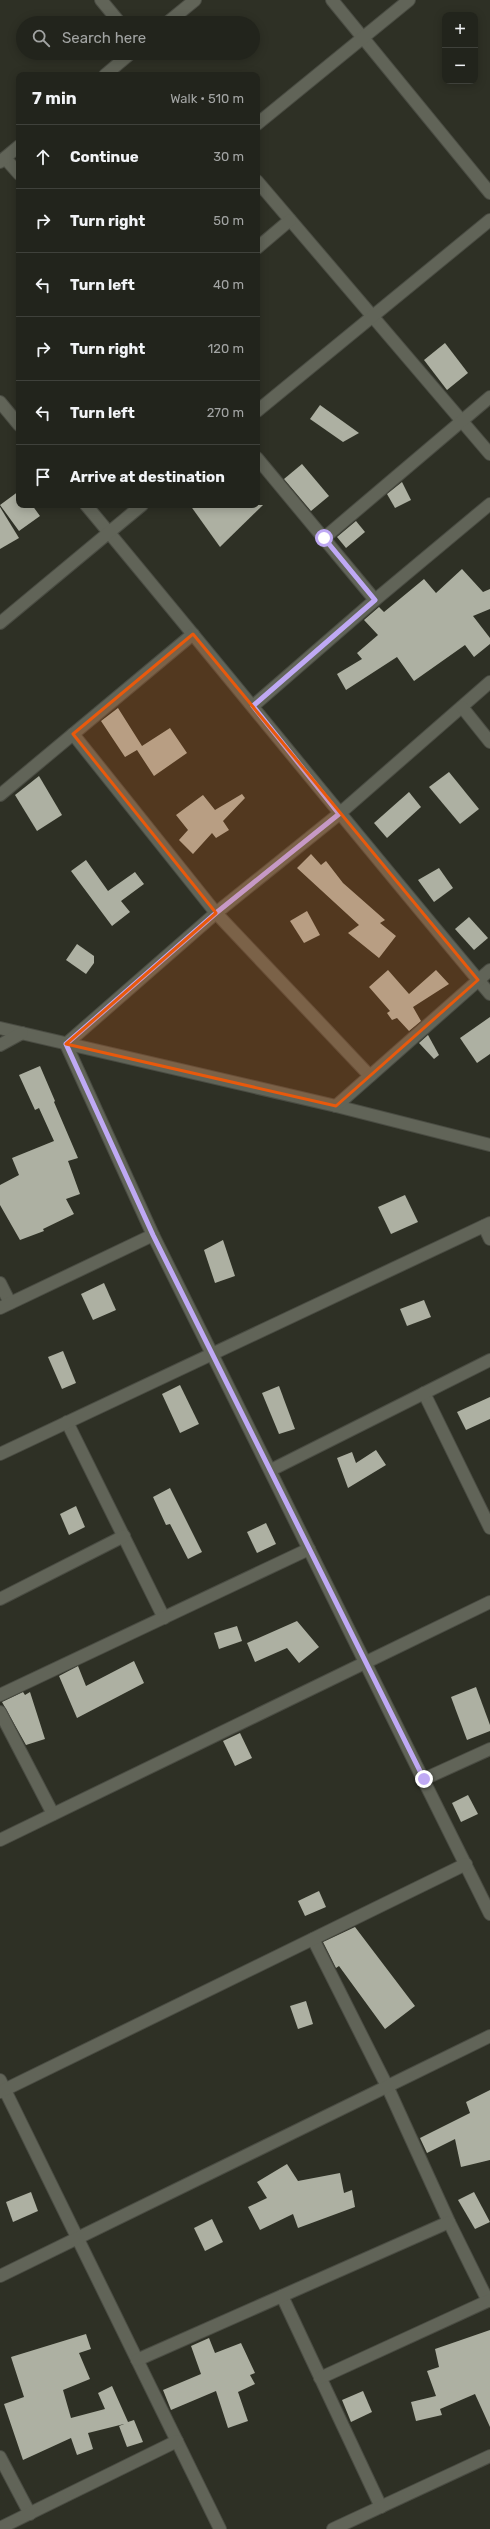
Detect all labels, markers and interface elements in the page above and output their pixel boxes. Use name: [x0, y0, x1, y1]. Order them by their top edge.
map controls: [442, 12, 478, 84]
button: +: [442, 12, 478, 48]
search box: [16, 16, 260, 60]
icon: search: [30, 27, 52, 49]
text: Search here: [62, 29, 146, 47]
button: −: [442, 48, 478, 84]
text: 7 min: [32, 88, 77, 108]
text: Walk · 510 m: [170, 91, 244, 106]
icon: ahead: [32, 146, 54, 168]
text: Continue: [70, 148, 139, 166]
text: 30 m: [213, 149, 244, 164]
icon: right: [32, 210, 54, 232]
text: Turn right: [70, 212, 145, 230]
text: 50 m: [213, 213, 244, 228]
icon: left: [32, 274, 54, 296]
text: Turn left: [70, 276, 135, 294]
text: 40 m: [213, 277, 244, 292]
icon: right: [32, 338, 54, 360]
text: Turn right: [70, 340, 145, 358]
text: 120 m: [208, 341, 244, 356]
icon: left: [32, 402, 54, 424]
text: Turn left: [70, 404, 135, 422]
text: 270 m: [207, 405, 244, 420]
icon: arrive: [32, 466, 54, 488]
text: Arrive at destination: [70, 468, 225, 486]
route start: [315, 529, 333, 547]
route end: [415, 1770, 433, 1788]

